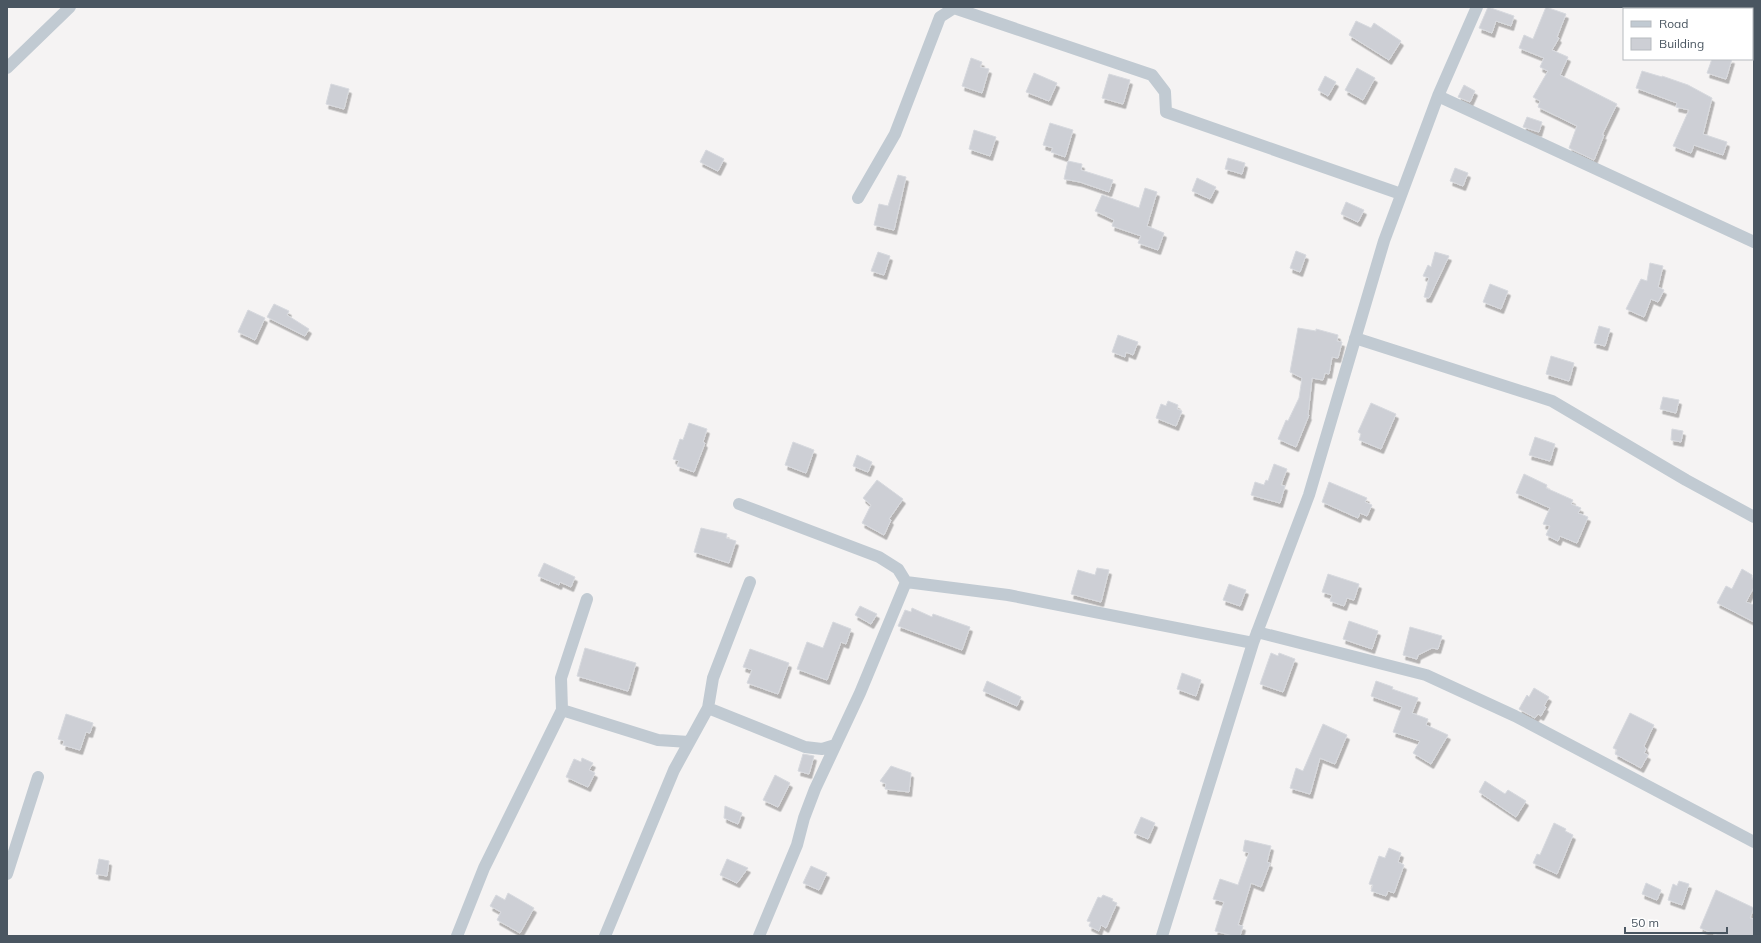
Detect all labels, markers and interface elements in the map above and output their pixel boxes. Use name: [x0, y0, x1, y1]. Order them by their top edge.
legend: [1623, 8, 1753, 60]
text: Road: [1659, 16, 1688, 31]
text: Building: [1659, 36, 1704, 51]
scale bar: [1625, 909, 1727, 935]
text: 50 m: [1631, 915, 1659, 930]

